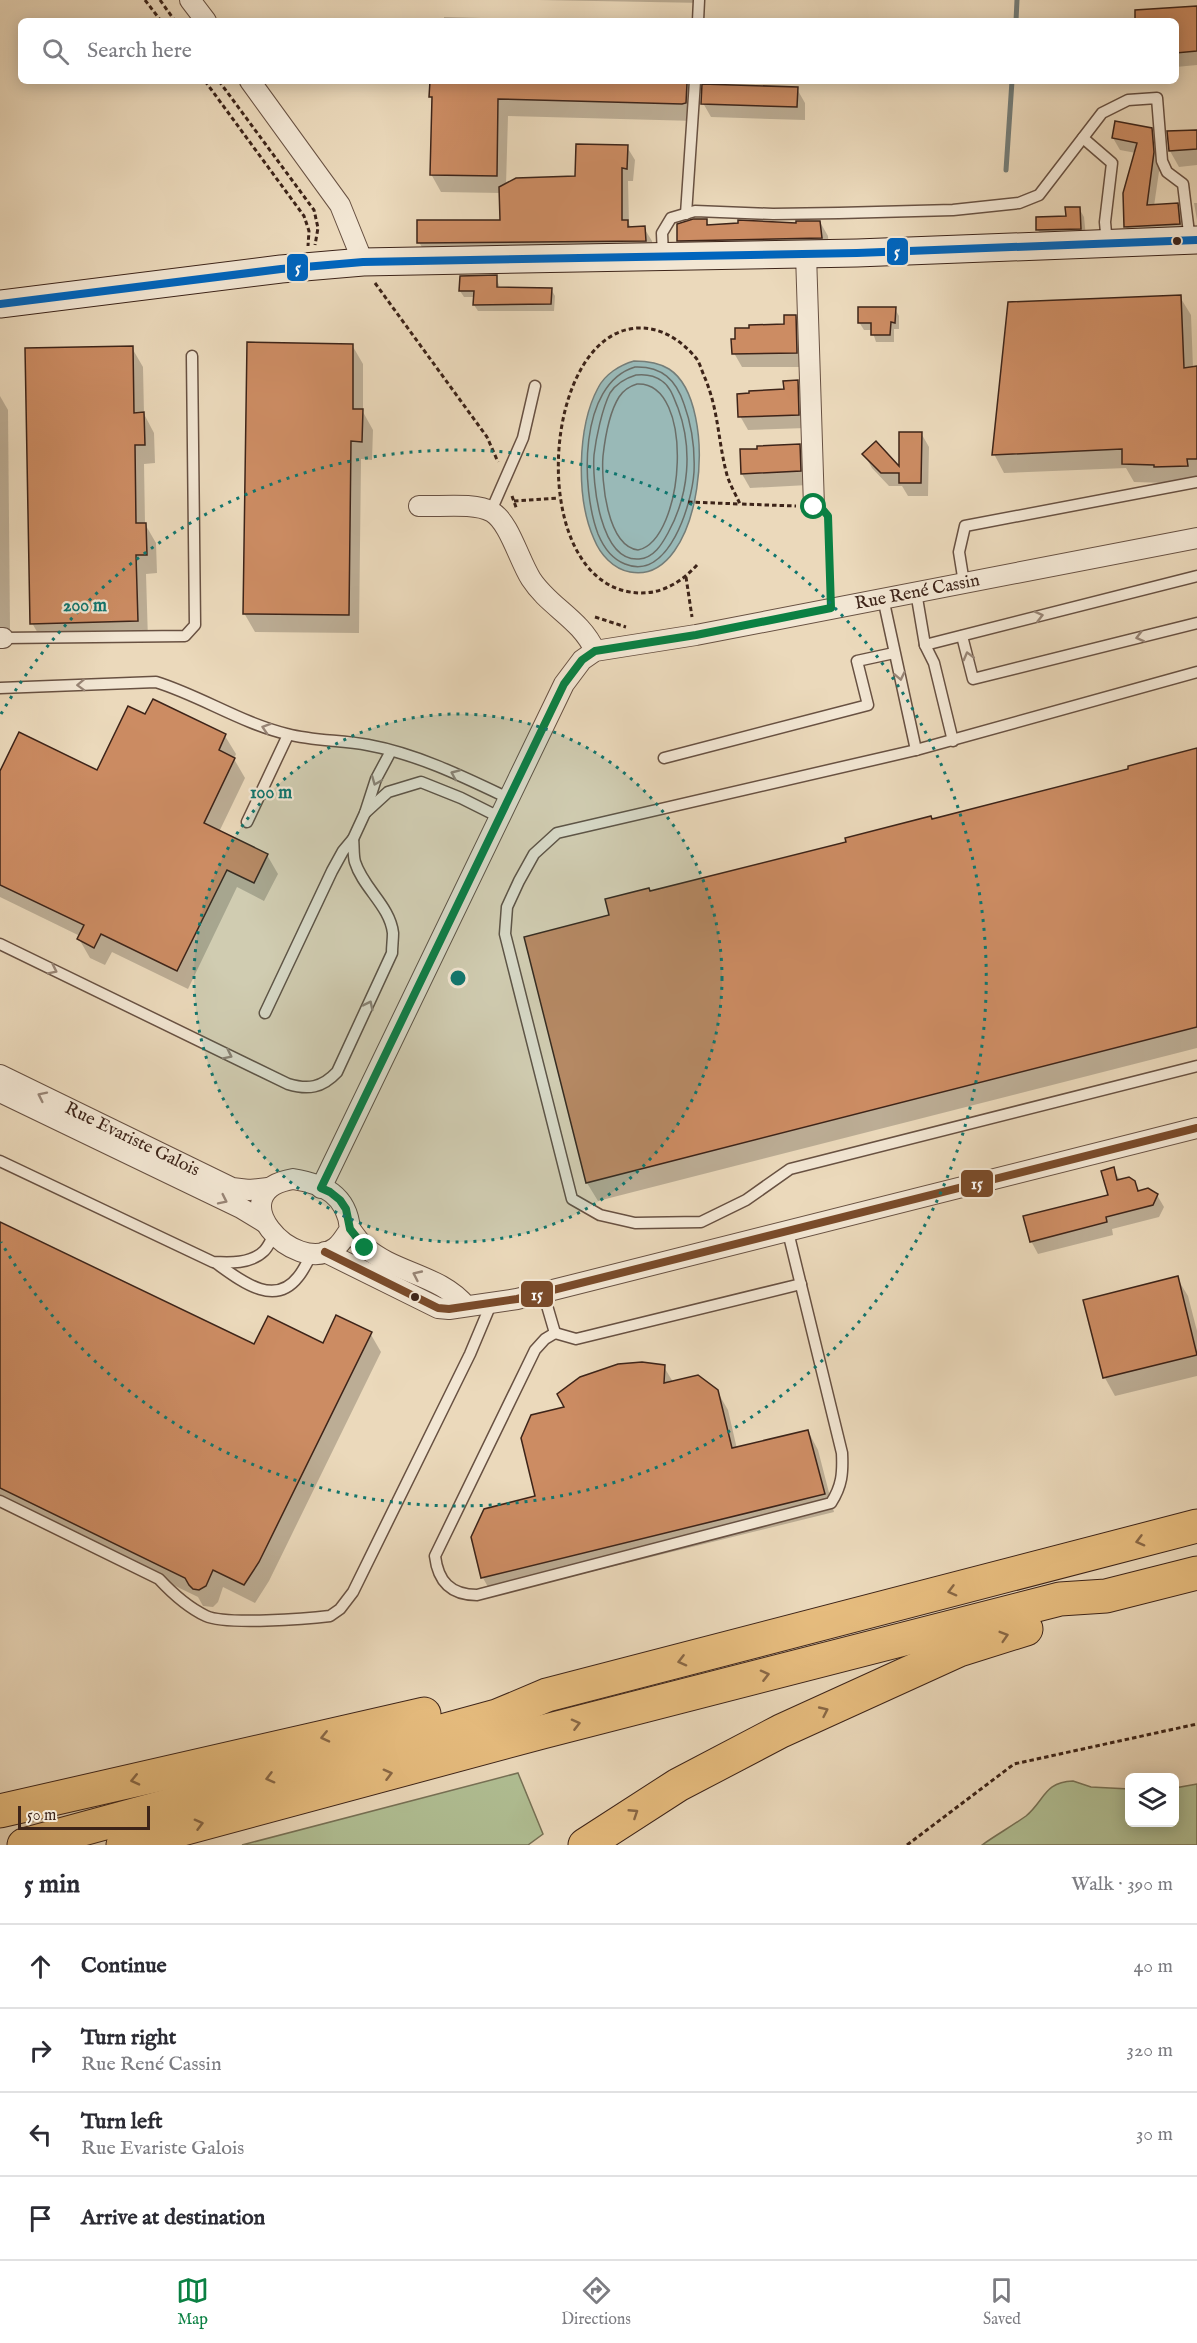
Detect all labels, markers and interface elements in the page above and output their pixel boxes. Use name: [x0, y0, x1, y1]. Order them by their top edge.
search box: [18, 18, 1179, 84]
icon: search: [39, 35, 72, 68]
text: Search here: [87, 37, 192, 65]
unlabelled marker: [1171, 235, 1183, 247]
line badge: 5: [886, 237, 909, 266]
text: 5: [894, 243, 900, 263]
line badge: 5: [286, 253, 309, 282]
text: 5: [295, 259, 301, 279]
route start: [800, 493, 826, 519]
street label: Rue René Cassin: [853, 569, 982, 615]
text: 200 m: [63, 595, 107, 618]
one-way arrow: [1033, 611, 1044, 623]
one-way arrow: [1135, 630, 1145, 643]
one-way arrow: [962, 651, 975, 661]
one-way arrow: [892, 671, 905, 681]
one-way arrow: [76, 679, 85, 691]
one-way arrow: [262, 723, 272, 735]
one-way arrow: [450, 769, 461, 781]
one-way arrow: [371, 775, 383, 786]
text: 100 m: [250, 782, 292, 805]
one-way arrow: [46, 962, 57, 974]
centre of rings: [448, 968, 468, 988]
one-way arrow: [361, 1001, 373, 1012]
one-way arrow: [222, 1048, 233, 1059]
one-way arrow: [38, 1091, 49, 1103]
street label: Rue Evariste Galois: [61, 1097, 203, 1182]
line badge: 15: [960, 1169, 994, 1198]
text: 15: [971, 1175, 983, 1195]
one-way arrow: [216, 1192, 227, 1204]
route end: [351, 1234, 377, 1260]
one-way arrow: [413, 1271, 424, 1283]
line badge: 15: [520, 1280, 554, 1308]
text: 15: [531, 1286, 543, 1306]
unlabelled marker: [409, 1291, 421, 1303]
one-way arrow: [1136, 1534, 1146, 1546]
one-way arrow: [947, 1584, 958, 1596]
one-way arrow: [998, 1631, 1009, 1643]
one-way arrow: [677, 1653, 687, 1666]
one-way arrow: [759, 1670, 770, 1682]
one-way arrow: [817, 1706, 828, 1718]
one-way arrow: [571, 1718, 581, 1731]
one-way arrow: [320, 1729, 330, 1742]
one-way arrow: [382, 1769, 392, 1781]
one-way arrow: [265, 1771, 276, 1783]
one-way arrow: [130, 1773, 140, 1786]
map controls: [1125, 1773, 1179, 1827]
button: layers: [1125, 1773, 1179, 1827]
scale bar: [18, 1803, 150, 1830]
text: 50 m: [27, 1806, 56, 1826]
one-way arrow: [627, 1809, 638, 1820]
one-way arrow: [194, 1819, 204, 1832]
text: 5 min: [24, 1868, 80, 1901]
text: Walk · 390 m: [1071, 1872, 1173, 1897]
icon: ahead: [24, 1950, 57, 1983]
text: Continue: [81, 1952, 167, 1980]
text: 40 m: [1134, 1954, 1173, 1979]
text: Turn right: [81, 2024, 176, 2052]
icon: right: [24, 2034, 57, 2067]
text: 320 m: [1127, 2038, 1173, 2063]
text: Rue René Cassin: [81, 2052, 222, 2077]
text: Turn left: [81, 2108, 163, 2136]
icon: left: [24, 2118, 57, 2151]
text: 30 m: [1136, 2122, 1173, 2147]
text: Rue Evariste Galois: [81, 2136, 244, 2161]
icon: arrive: [24, 2202, 57, 2235]
text: Arrive at destination: [81, 2204, 265, 2232]
tab: Map: [176, 2274, 209, 2330]
tab: Directions: [561, 2274, 631, 2330]
tab: Saved: [983, 2274, 1021, 2330]

